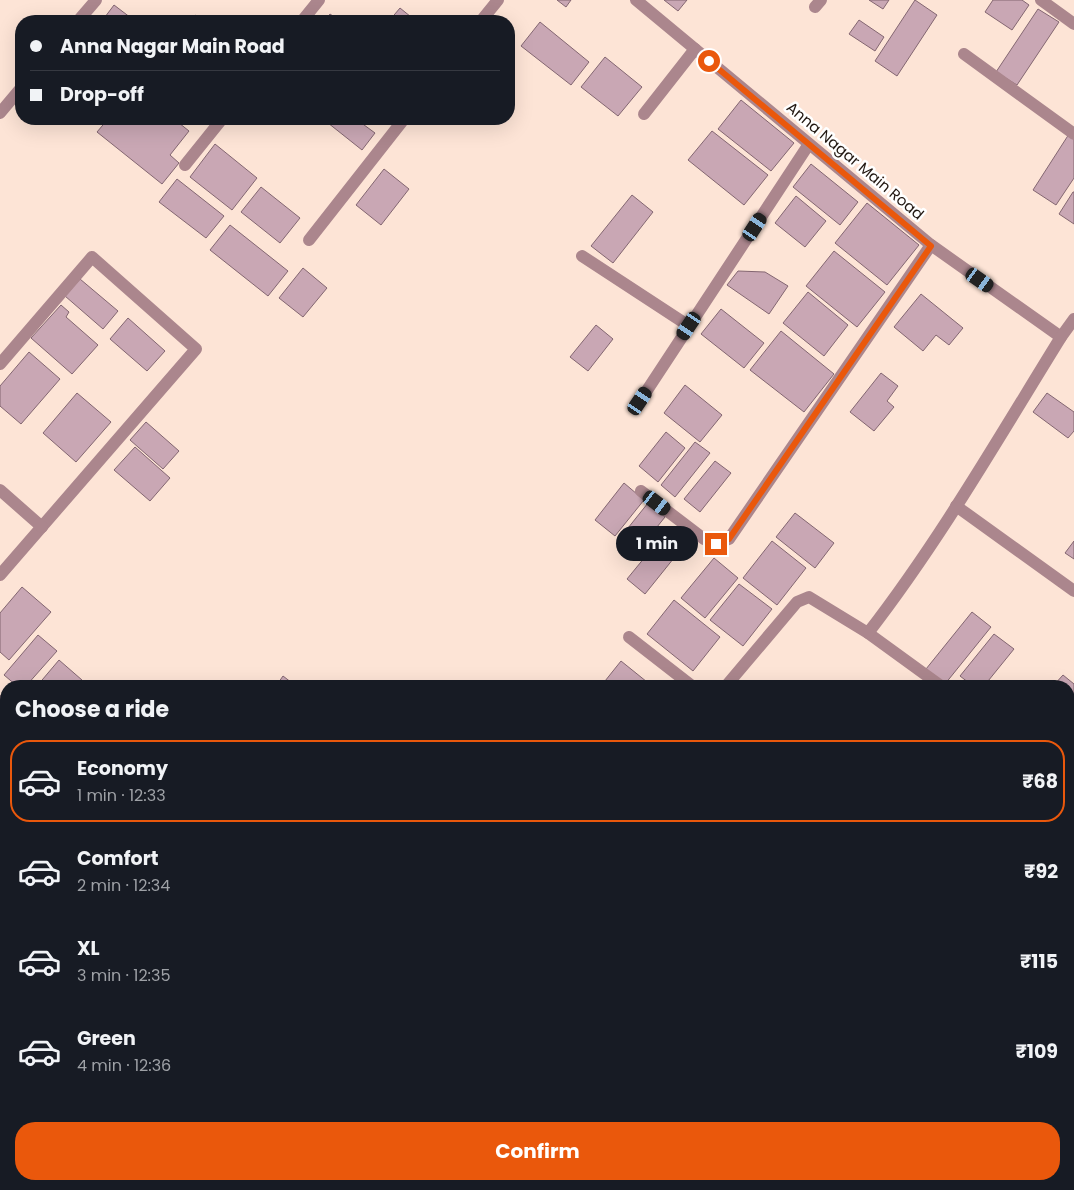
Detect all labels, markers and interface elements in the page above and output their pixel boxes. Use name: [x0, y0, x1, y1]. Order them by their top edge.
text: Anna Nagar Main Road: [60, 33, 285, 60]
route start: [698, 50, 720, 72]
text: Drop-off: [60, 81, 144, 108]
street label: Anna Nagar Main Road: [782, 97, 928, 224]
car: [740, 210, 769, 244]
car: [963, 265, 996, 295]
car: [674, 309, 703, 343]
car: [625, 384, 654, 418]
car: [640, 488, 673, 518]
callout: 1 min: [616, 526, 698, 562]
text: 1 min: [636, 532, 678, 555]
route end: [705, 533, 727, 555]
text: Choose a ride: [15, 694, 169, 725]
text: Economy: [77, 755, 168, 782]
icon: car: [17, 759, 62, 804]
text: ₹68: [1022, 768, 1058, 795]
text: 1 min · 12:33: [77, 784, 166, 807]
text: Comfort: [77, 845, 159, 872]
icon: car: [17, 849, 62, 894]
text: ₹92: [1024, 858, 1058, 885]
text: 2 min · 12:34: [77, 874, 170, 897]
text: XL: [77, 935, 100, 962]
icon: car: [17, 939, 62, 984]
text: ₹115: [1020, 948, 1058, 975]
text: 3 min · 12:35: [77, 964, 171, 987]
text: Green: [77, 1025, 136, 1052]
icon: car: [17, 1029, 62, 1074]
text: ₹109: [1015, 1038, 1058, 1065]
text: 4 min · 12:36: [77, 1054, 171, 1077]
button: Confirm: [15, 1122, 1060, 1180]

